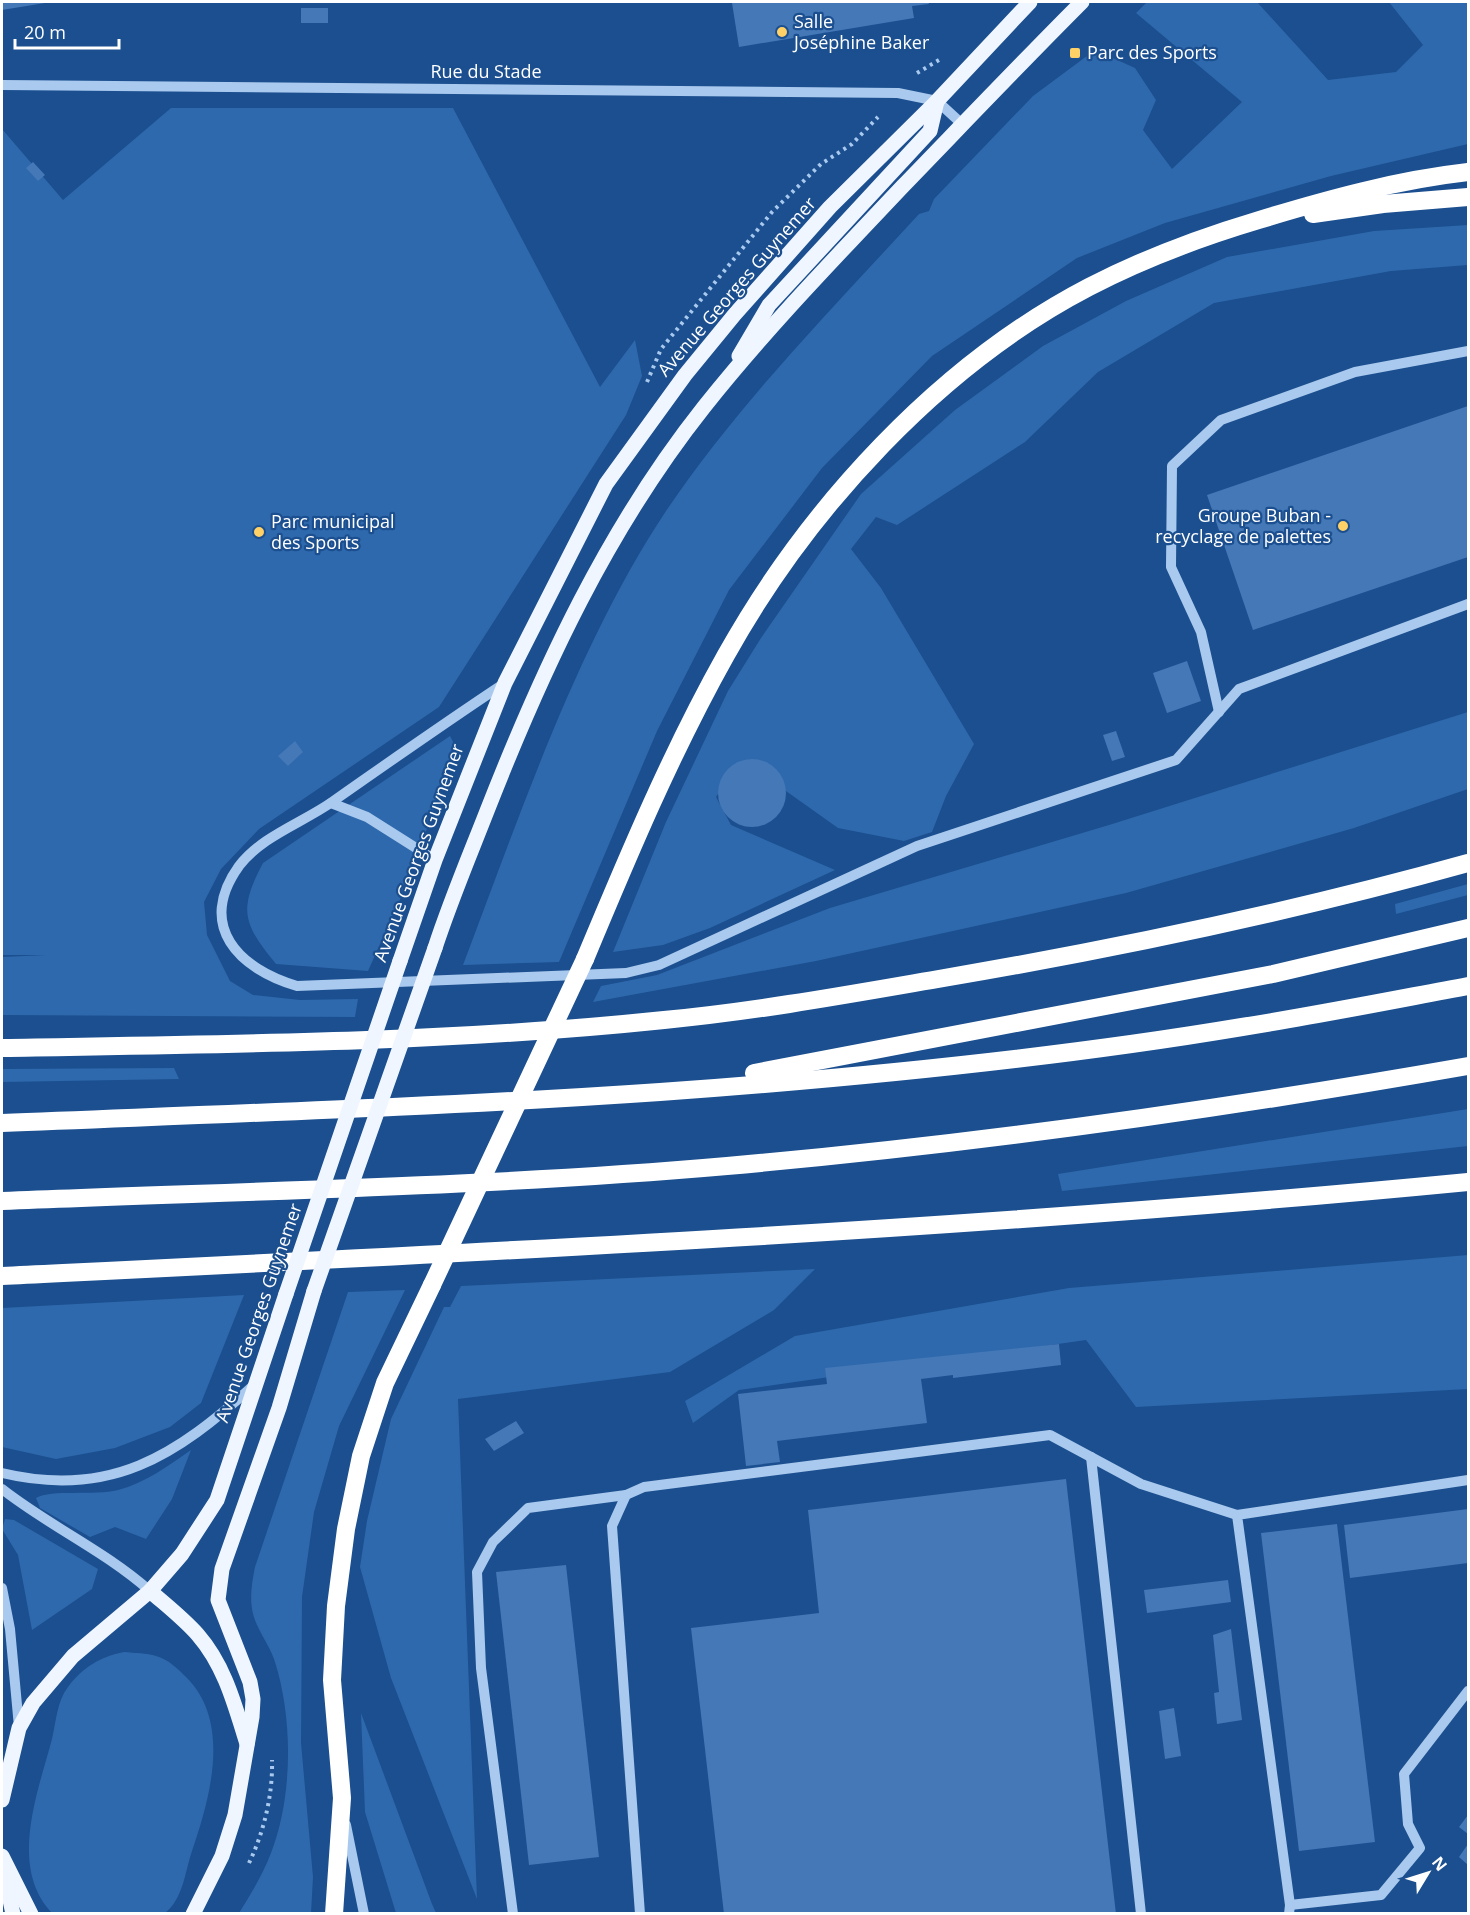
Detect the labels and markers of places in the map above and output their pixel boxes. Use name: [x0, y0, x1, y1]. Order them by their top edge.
place label: Salle Joséphine Baker: [792, 9, 930, 54]
marker: Salle Joséphine Baker: [775, 25, 789, 39]
place label: Parc des Sports: [1087, 40, 1217, 64]
marker: Parc des Sports: [1068, 46, 1082, 60]
place label: Groupe Buban - recyclage de palettes: [1155, 503, 1331, 548]
place label: Parc municipal des Sports: [271, 509, 395, 554]
marker: Groupe Buban - recyclage de palettes: [1336, 519, 1350, 533]
marker: Parc municipal des Sports: [252, 525, 266, 539]

